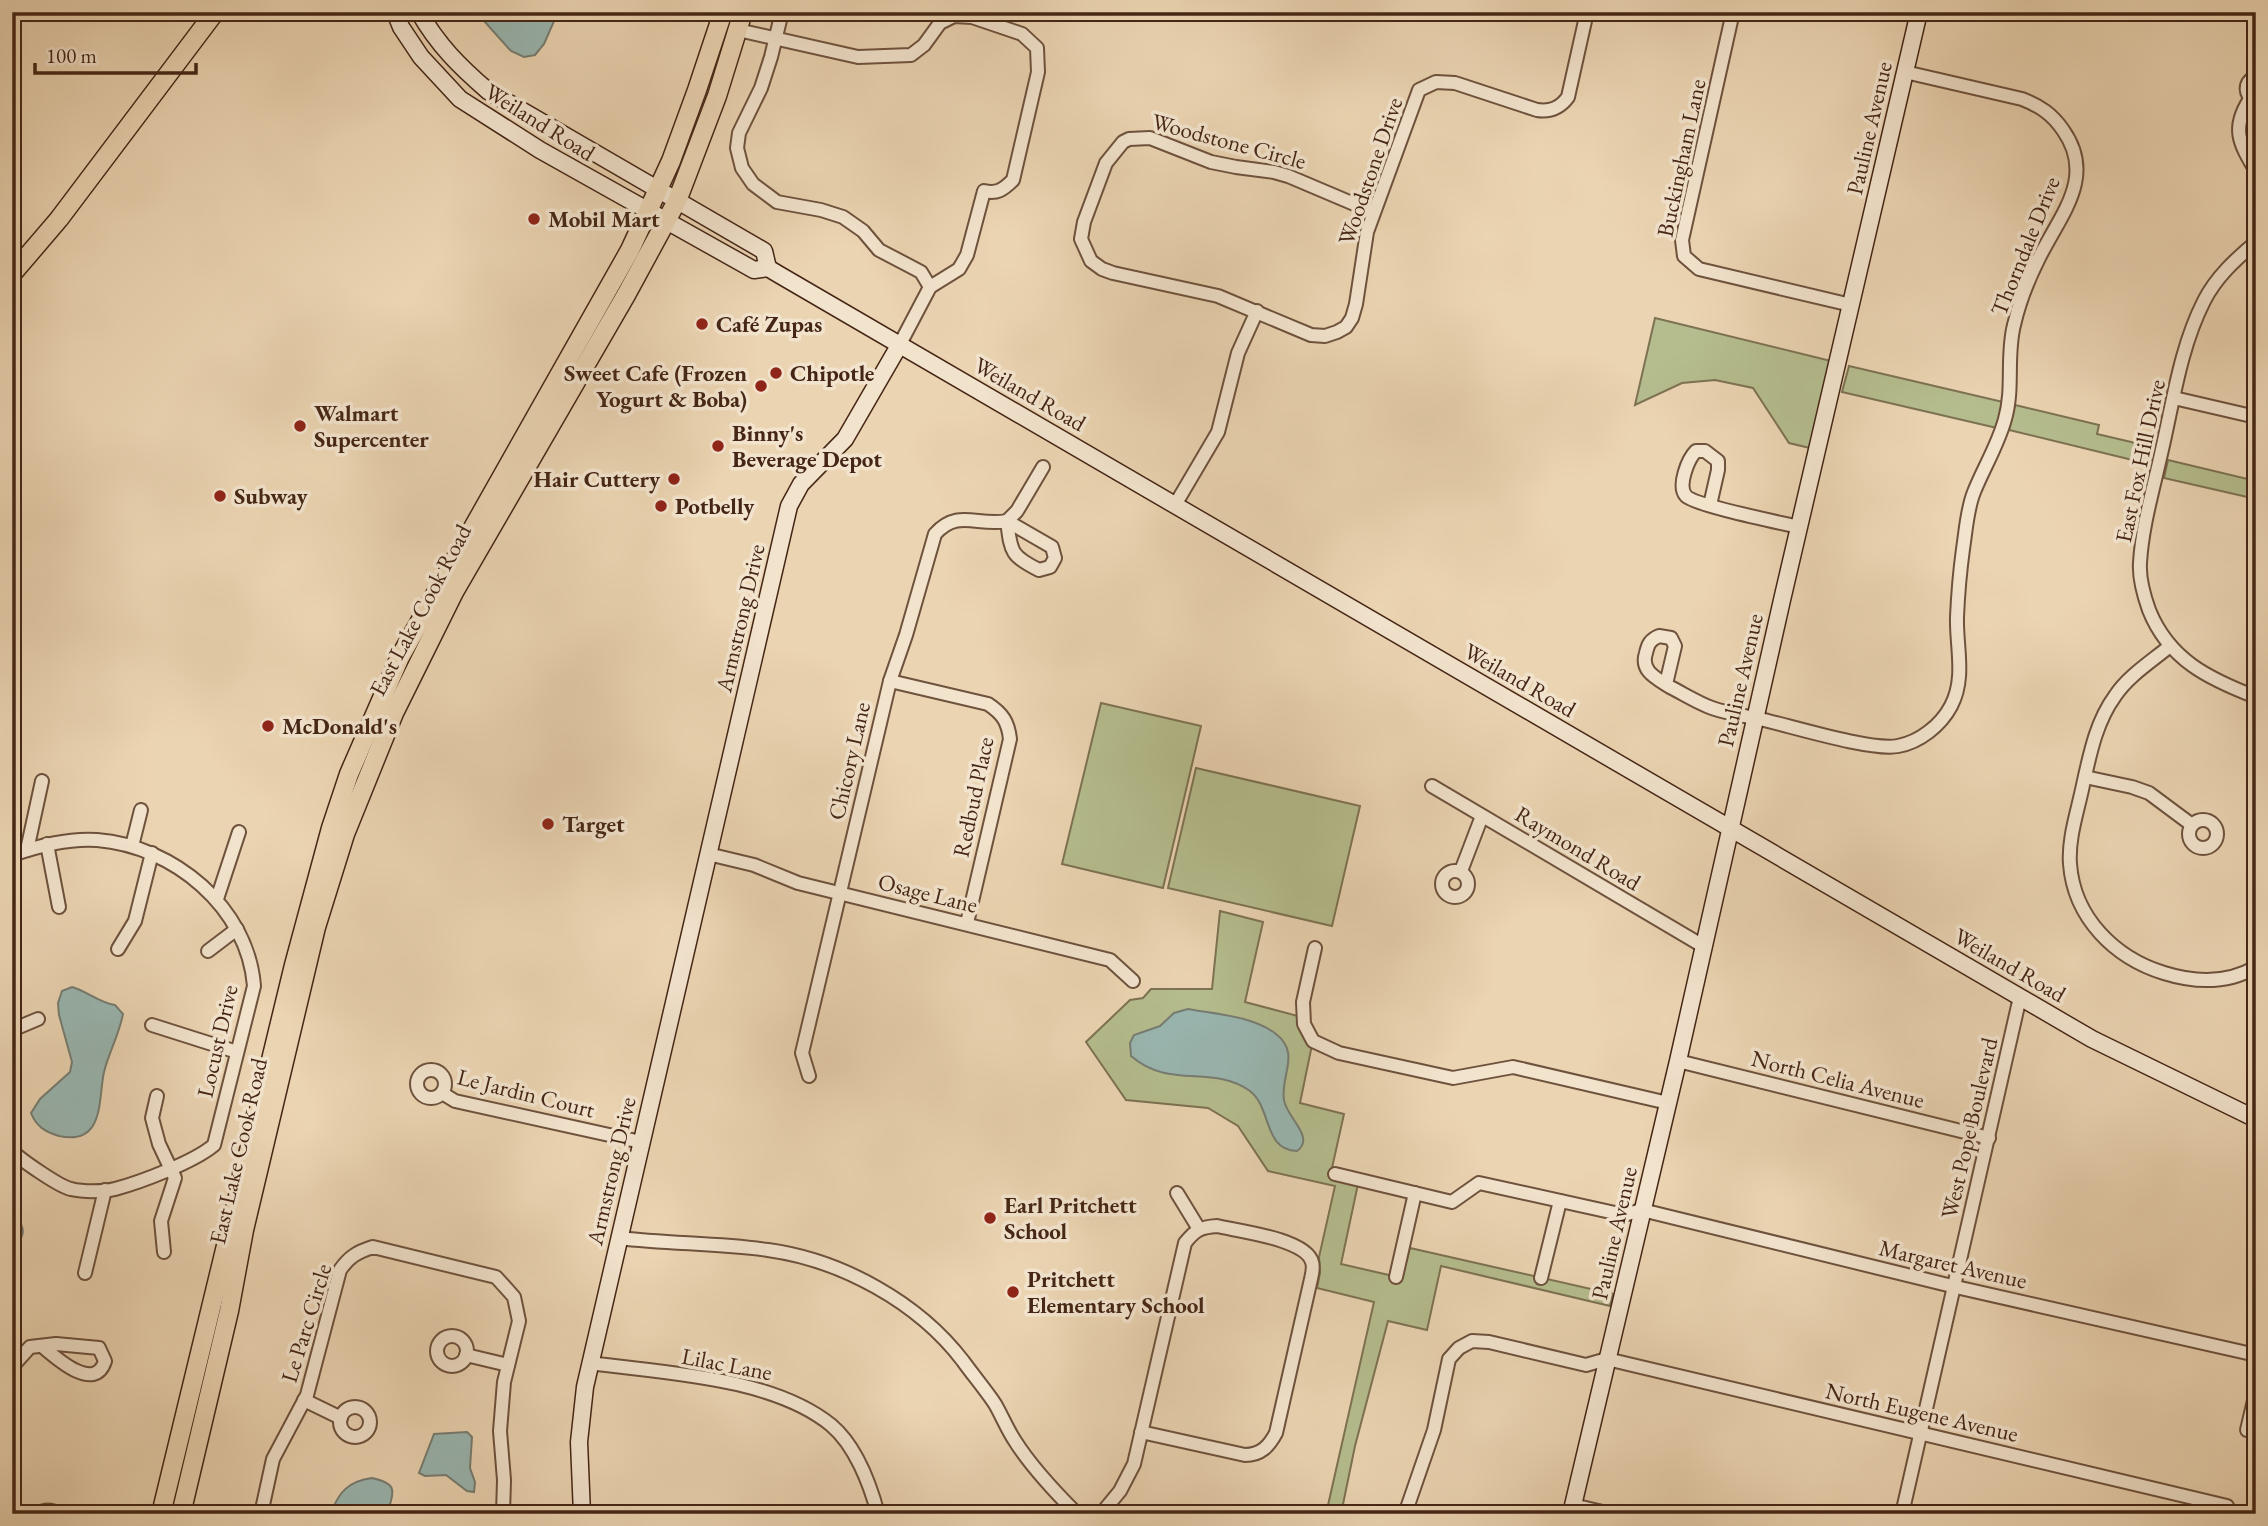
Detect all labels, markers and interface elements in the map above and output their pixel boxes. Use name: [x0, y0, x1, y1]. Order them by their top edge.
scale bar: [35, 32, 196, 76]
text: 100 m: [46, 42, 97, 69]
street label: Pauline Avenue: [1839, 58, 1899, 198]
street label: Weiland Road: [479, 76, 601, 168]
street label: Buckingham Lane: [1650, 76, 1712, 240]
street label: Woodstone Drive: [1331, 93, 1409, 249]
street label: Woodstone Circle: [1149, 106, 1309, 176]
street label: Thorndale Drive: [1983, 172, 2067, 320]
place label: Mobil Mart: [548, 204, 660, 234]
marker: Mobil Mart: [526, 211, 542, 227]
place label: Café Zupas: [716, 309, 822, 339]
marker: Café Zupas: [694, 316, 710, 332]
street label: Weiland Road: [969, 350, 1092, 438]
place label: Sweet Cafe (Frozen Yogurt & Boba): [564, 358, 747, 414]
place label: Chipotle: [790, 358, 875, 388]
marker: Chipotle: [768, 365, 784, 381]
street label: East Fox Hill Drive: [2108, 377, 2172, 545]
marker: Sweet Cafe (Frozen Yogurt & Boba): [753, 378, 769, 394]
place label: Walmart Supercenter: [314, 398, 429, 454]
marker: Walmart Supercenter: [292, 418, 308, 434]
place label: Binny's Beverage Depot: [732, 418, 882, 474]
marker: Binny's Beverage Depot: [710, 438, 726, 454]
place label: Hair Cuttery: [534, 464, 661, 494]
marker: Hair Cuttery: [666, 471, 682, 487]
place label: Subway: [234, 481, 308, 511]
marker: Subway: [212, 488, 228, 504]
place label: Potbelly: [675, 491, 755, 521]
marker: Potbelly: [653, 498, 669, 514]
street label: East Lake Cook Road: [362, 519, 478, 701]
street label: Armstrong Drive: [708, 541, 772, 696]
street label: Pauline Avenue: [1710, 610, 1770, 750]
street label: Weiland Road: [1459, 636, 1582, 724]
street label: Chicory Lane: [821, 699, 877, 823]
place label: McDonald's: [282, 711, 397, 741]
marker: McDonald's: [260, 718, 276, 734]
street label: Redbud Place: [946, 734, 1000, 860]
street label: Raymond Road: [1510, 799, 1647, 897]
place label: Target: [562, 809, 625, 839]
marker: Target: [540, 816, 556, 832]
street label: Osage Lane: [875, 866, 981, 920]
street label: Weiland Road: [1949, 921, 2072, 1009]
street label: Locust Drive: [189, 982, 245, 1100]
street label: West Pope Boulevard: [1934, 1034, 2005, 1222]
street label: North Celia Avenue: [1748, 1043, 1928, 1115]
street label: East Lake Cook Road: [202, 1055, 274, 1247]
street label: Le Jardin Court: [454, 1061, 599, 1125]
street label: Armstrong Drive: [579, 1094, 643, 1249]
street label: Pauline Avenue: [1584, 1163, 1644, 1303]
place label: Earl Pritchett School: [1004, 1190, 1137, 1246]
marker: Earl Pritchett School: [982, 1210, 998, 1226]
street label: Margaret Avenue: [1876, 1232, 2030, 1296]
street label: Le Parc Circle: [274, 1260, 338, 1386]
place label: Pritchett Elementary School: [1027, 1264, 1205, 1320]
marker: Pritchett Elementary School: [1005, 1284, 1021, 1300]
street label: Lilac Lane: [679, 1341, 775, 1387]
street label: North Eugene Avenue: [1823, 1375, 2021, 1449]

